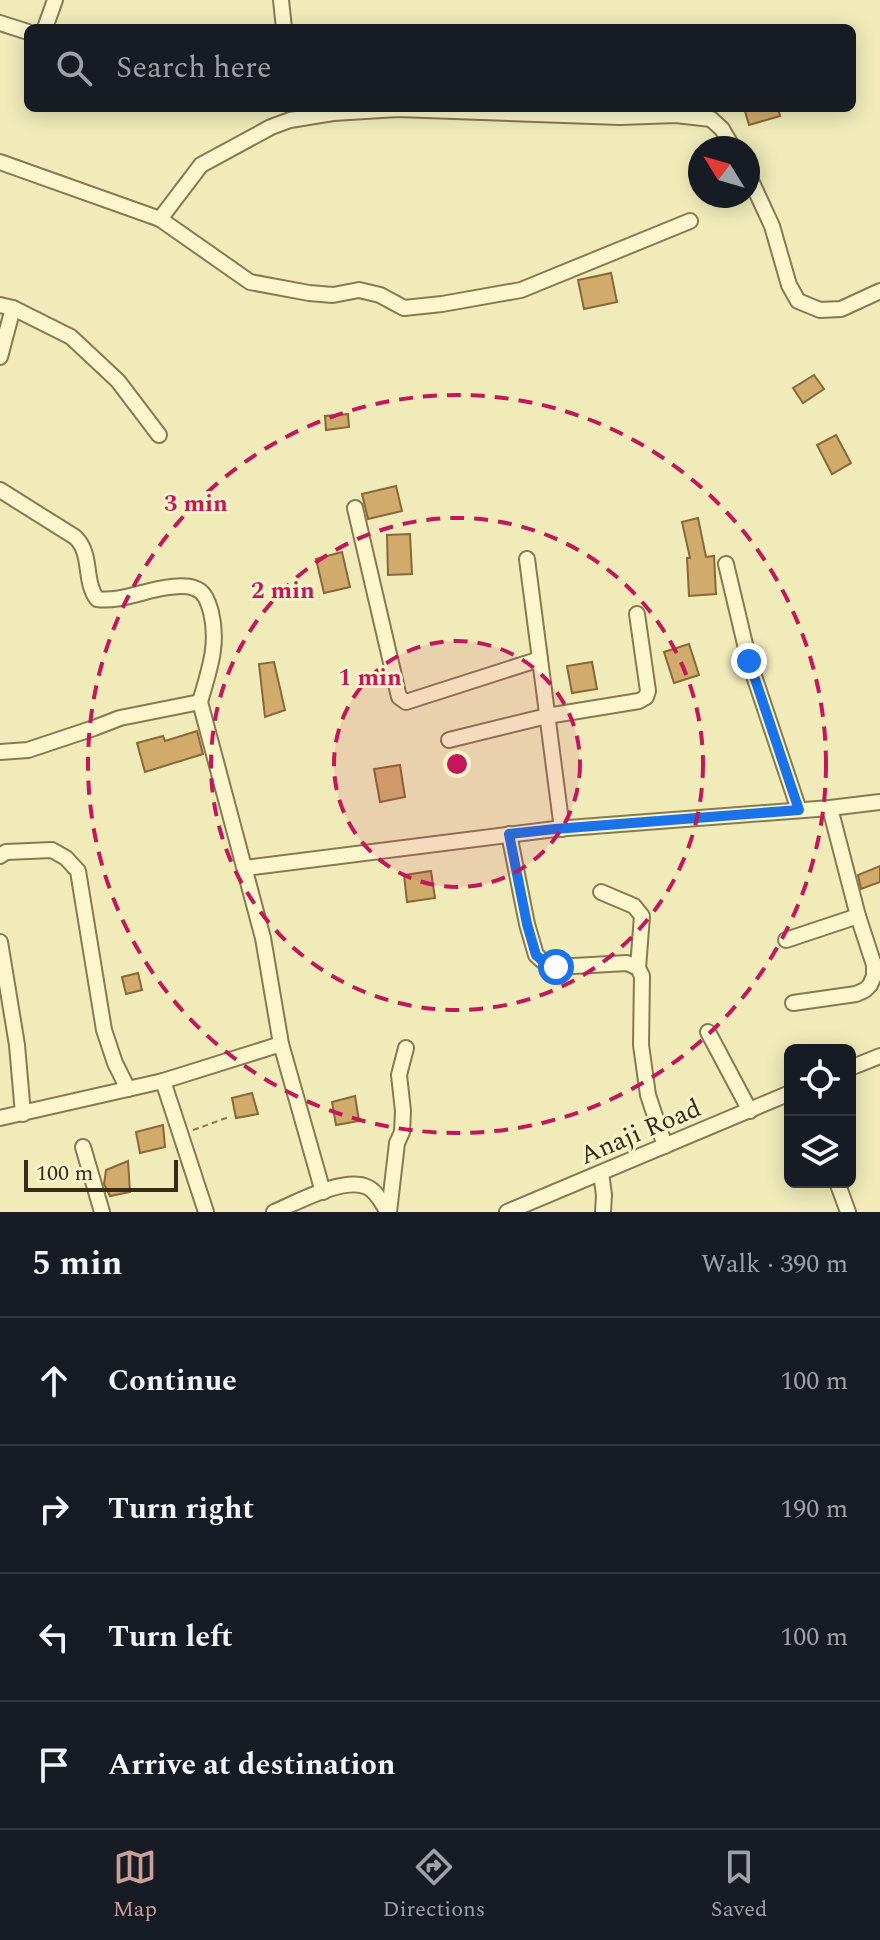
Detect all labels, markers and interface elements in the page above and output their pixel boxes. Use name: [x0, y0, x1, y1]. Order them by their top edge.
search box: [24, 24, 856, 112]
text: Search here: [116, 45, 272, 91]
icon: search: [52, 46, 96, 90]
north arrow: [688, 136, 760, 208]
text: 3 min: [164, 486, 228, 522]
text: 2 min: [251, 573, 315, 609]
route end: [731, 643, 767, 679]
text: 1 min: [338, 660, 402, 696]
centre of rings: [443, 750, 471, 778]
route start: [538, 949, 574, 985]
map controls: [784, 1044, 856, 1188]
button: locate: [784, 1044, 856, 1116]
street label: Anaji Road: [573, 1088, 707, 1175]
button: layers: [784, 1116, 856, 1188]
scale bar: [24, 1156, 178, 1192]
text: 100 m: [36, 1157, 93, 1190]
text: 5 min: [32, 1238, 122, 1290]
text: Walk · 390 m: [701, 1244, 848, 1284]
text: Continue: [108, 1358, 237, 1404]
icon: ahead: [32, 1359, 76, 1403]
text: 100 m: [780, 1361, 848, 1401]
text: Turn right: [108, 1486, 254, 1532]
icon: right: [32, 1487, 76, 1531]
text: 190 m: [780, 1489, 848, 1529]
text: Turn left: [108, 1614, 233, 1660]
icon: left: [32, 1615, 76, 1659]
text: 100 m: [780, 1617, 848, 1657]
text: Arrive at destination: [108, 1742, 395, 1788]
icon: arrive: [32, 1743, 76, 1787]
tab: Map: [113, 1845, 157, 1926]
tab: Directions: [383, 1845, 485, 1926]
tab: Saved: [711, 1845, 767, 1926]

